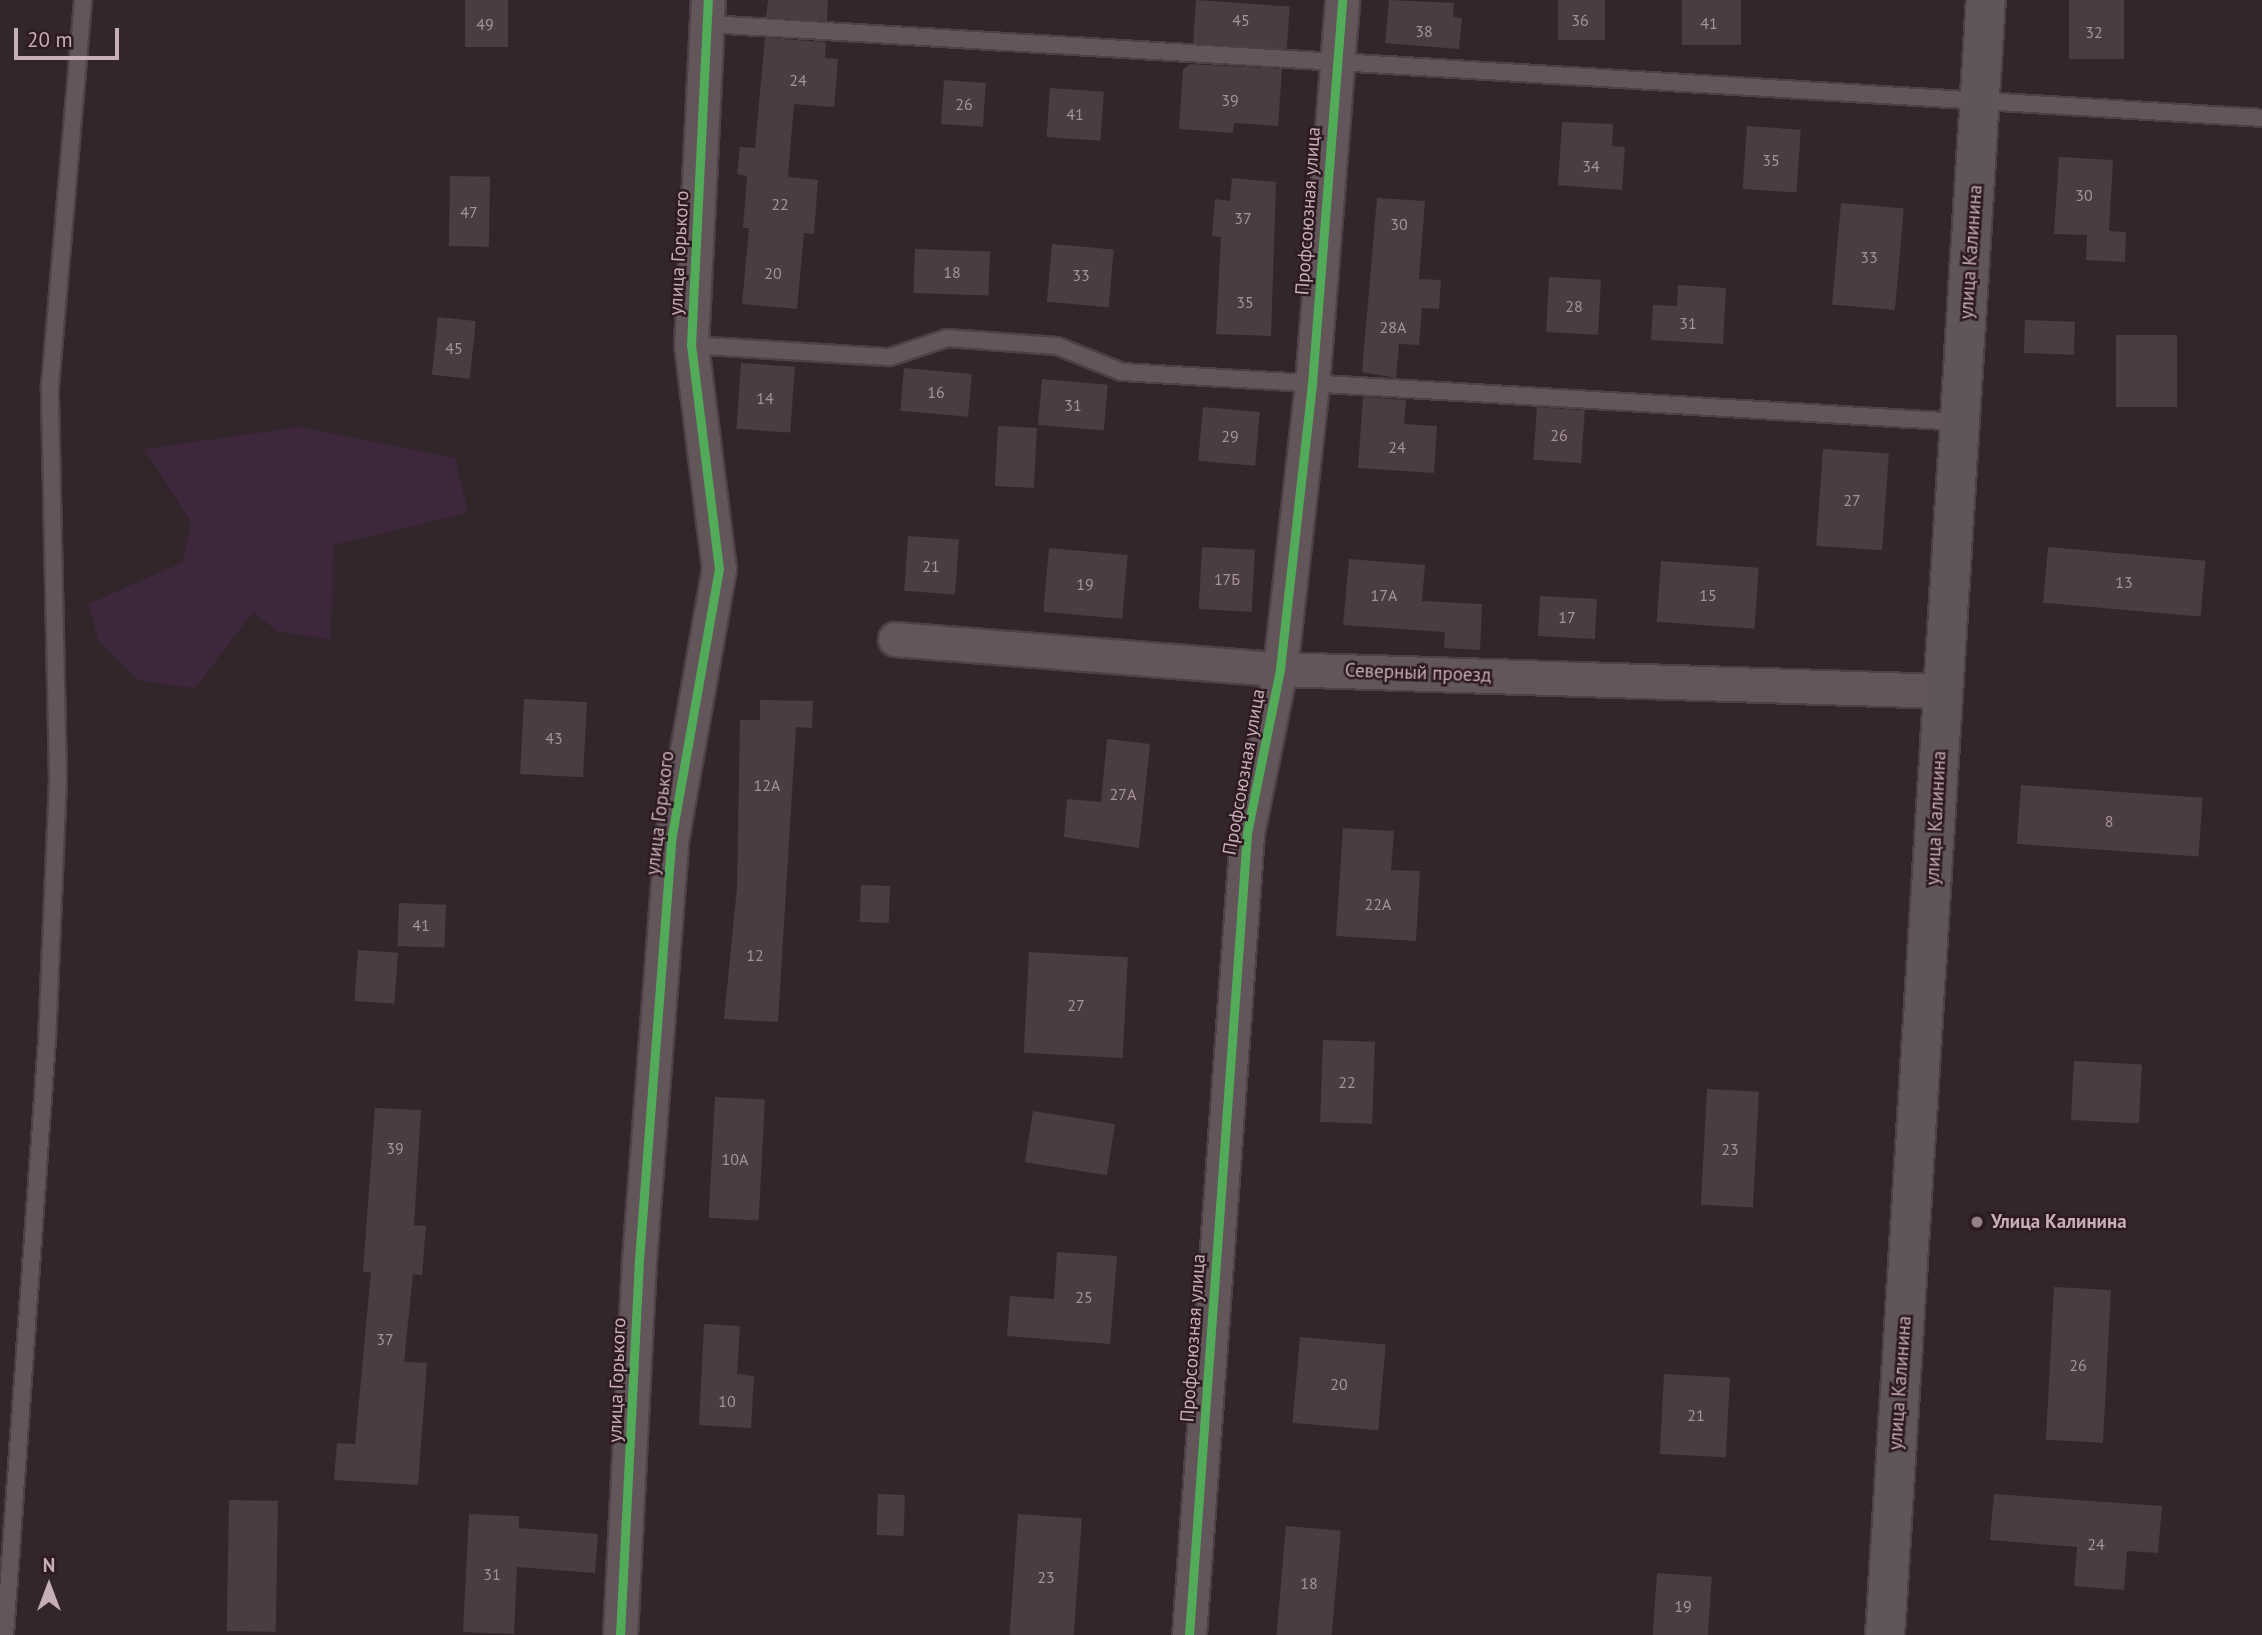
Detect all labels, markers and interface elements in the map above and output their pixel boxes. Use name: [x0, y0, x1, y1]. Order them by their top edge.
house number: 45: [1232, 10, 1250, 30]
house number: 36: [1571, 10, 1589, 30]
house number: 41: [1700, 13, 1718, 33]
scale bar: [18, 14, 122, 58]
house number: 49: [476, 14, 494, 34]
house number: 38: [1415, 21, 1433, 41]
house number: 32: [2085, 22, 2103, 42]
text: 20 m: [27, 26, 73, 53]
house number: 24: [789, 70, 807, 90]
house number: 39: [1221, 90, 1239, 110]
house number: 26: [955, 94, 973, 114]
house number: 41: [1066, 104, 1084, 124]
street label: Профсоюзная улица: [1291, 126, 1325, 296]
house number: 35: [1762, 150, 1780, 170]
house number: 34: [1582, 156, 1600, 176]
street label: улица Калинина: [1955, 184, 1987, 320]
house number: 30: [2075, 185, 2093, 205]
street label: улица Горького: [664, 190, 694, 316]
house number: 22: [771, 194, 789, 214]
house number: 47: [460, 202, 478, 222]
house number: 37: [1234, 208, 1252, 228]
house number: 30: [1390, 214, 1408, 234]
house number: 33: [1860, 247, 1878, 267]
house number: 18: [943, 262, 961, 282]
house number: 20: [764, 263, 782, 283]
house number: 33: [1072, 265, 1090, 285]
house number: 35: [1236, 292, 1254, 312]
house number: 28: [1565, 296, 1583, 316]
house number: 31: [1679, 313, 1697, 333]
house number: 28А: [1380, 317, 1406, 337]
house number: 45: [445, 338, 463, 358]
house number: 16: [927, 382, 945, 402]
house number: 14: [756, 388, 774, 408]
house number: 31: [1064, 395, 1082, 415]
house number: 26: [1550, 425, 1568, 445]
house number: 29: [1221, 426, 1239, 446]
house number: 24: [1388, 437, 1406, 457]
house number: 27: [1843, 490, 1861, 510]
house number: 21: [922, 556, 940, 576]
house number: 17Б: [1214, 569, 1240, 589]
house number: 13: [2115, 572, 2133, 592]
house number: 19: [1076, 574, 1094, 594]
house number: 17А: [1371, 585, 1397, 605]
house number: 15: [1699, 585, 1717, 605]
house number: 17: [1558, 607, 1576, 627]
street label: Северный проезд: [1344, 659, 1492, 687]
street label: Профсоюзная улица: [1218, 687, 1270, 857]
house number: 43: [545, 728, 563, 748]
street label: улица Горького: [641, 750, 679, 876]
street label: улица Калинина: [1921, 750, 1951, 886]
house number: 12А: [754, 775, 780, 795]
house number: 27А: [1110, 784, 1136, 804]
house number: 8: [2105, 811, 2113, 831]
house number: 22А: [1365, 894, 1391, 914]
house number: 41: [412, 915, 430, 935]
house number: 12: [746, 945, 764, 965]
house number: 27: [1067, 995, 1085, 1015]
house number: 22: [1338, 1072, 1356, 1092]
house number: 39: [386, 1138, 404, 1158]
house number: 23: [1721, 1139, 1739, 1159]
house number: 10А: [722, 1149, 748, 1169]
place label: Улица Калинина: [1991, 1211, 2127, 1233]
marker: Улица Калинина: [1969, 1214, 1985, 1230]
street label: Профсоюзная улица: [1176, 1253, 1210, 1423]
house number: 25: [1075, 1287, 1093, 1307]
street label: улица Калинина: [1884, 1315, 1916, 1451]
street label: улица Горького: [603, 1317, 631, 1443]
house number: 37: [376, 1329, 394, 1349]
house number: 26: [2069, 1355, 2087, 1375]
house number: 20: [1330, 1374, 1348, 1394]
house number: 10: [718, 1391, 736, 1411]
house number: 21: [1687, 1405, 1705, 1425]
house number: 24: [2087, 1534, 2105, 1554]
north arrow: [14, 1551, 84, 1621]
text: N: [43, 1553, 55, 1577]
house number: 31: [483, 1564, 501, 1584]
house number: 23: [1037, 1567, 1055, 1587]
house number: 18: [1300, 1573, 1318, 1593]
house number: 19: [1674, 1596, 1692, 1616]

